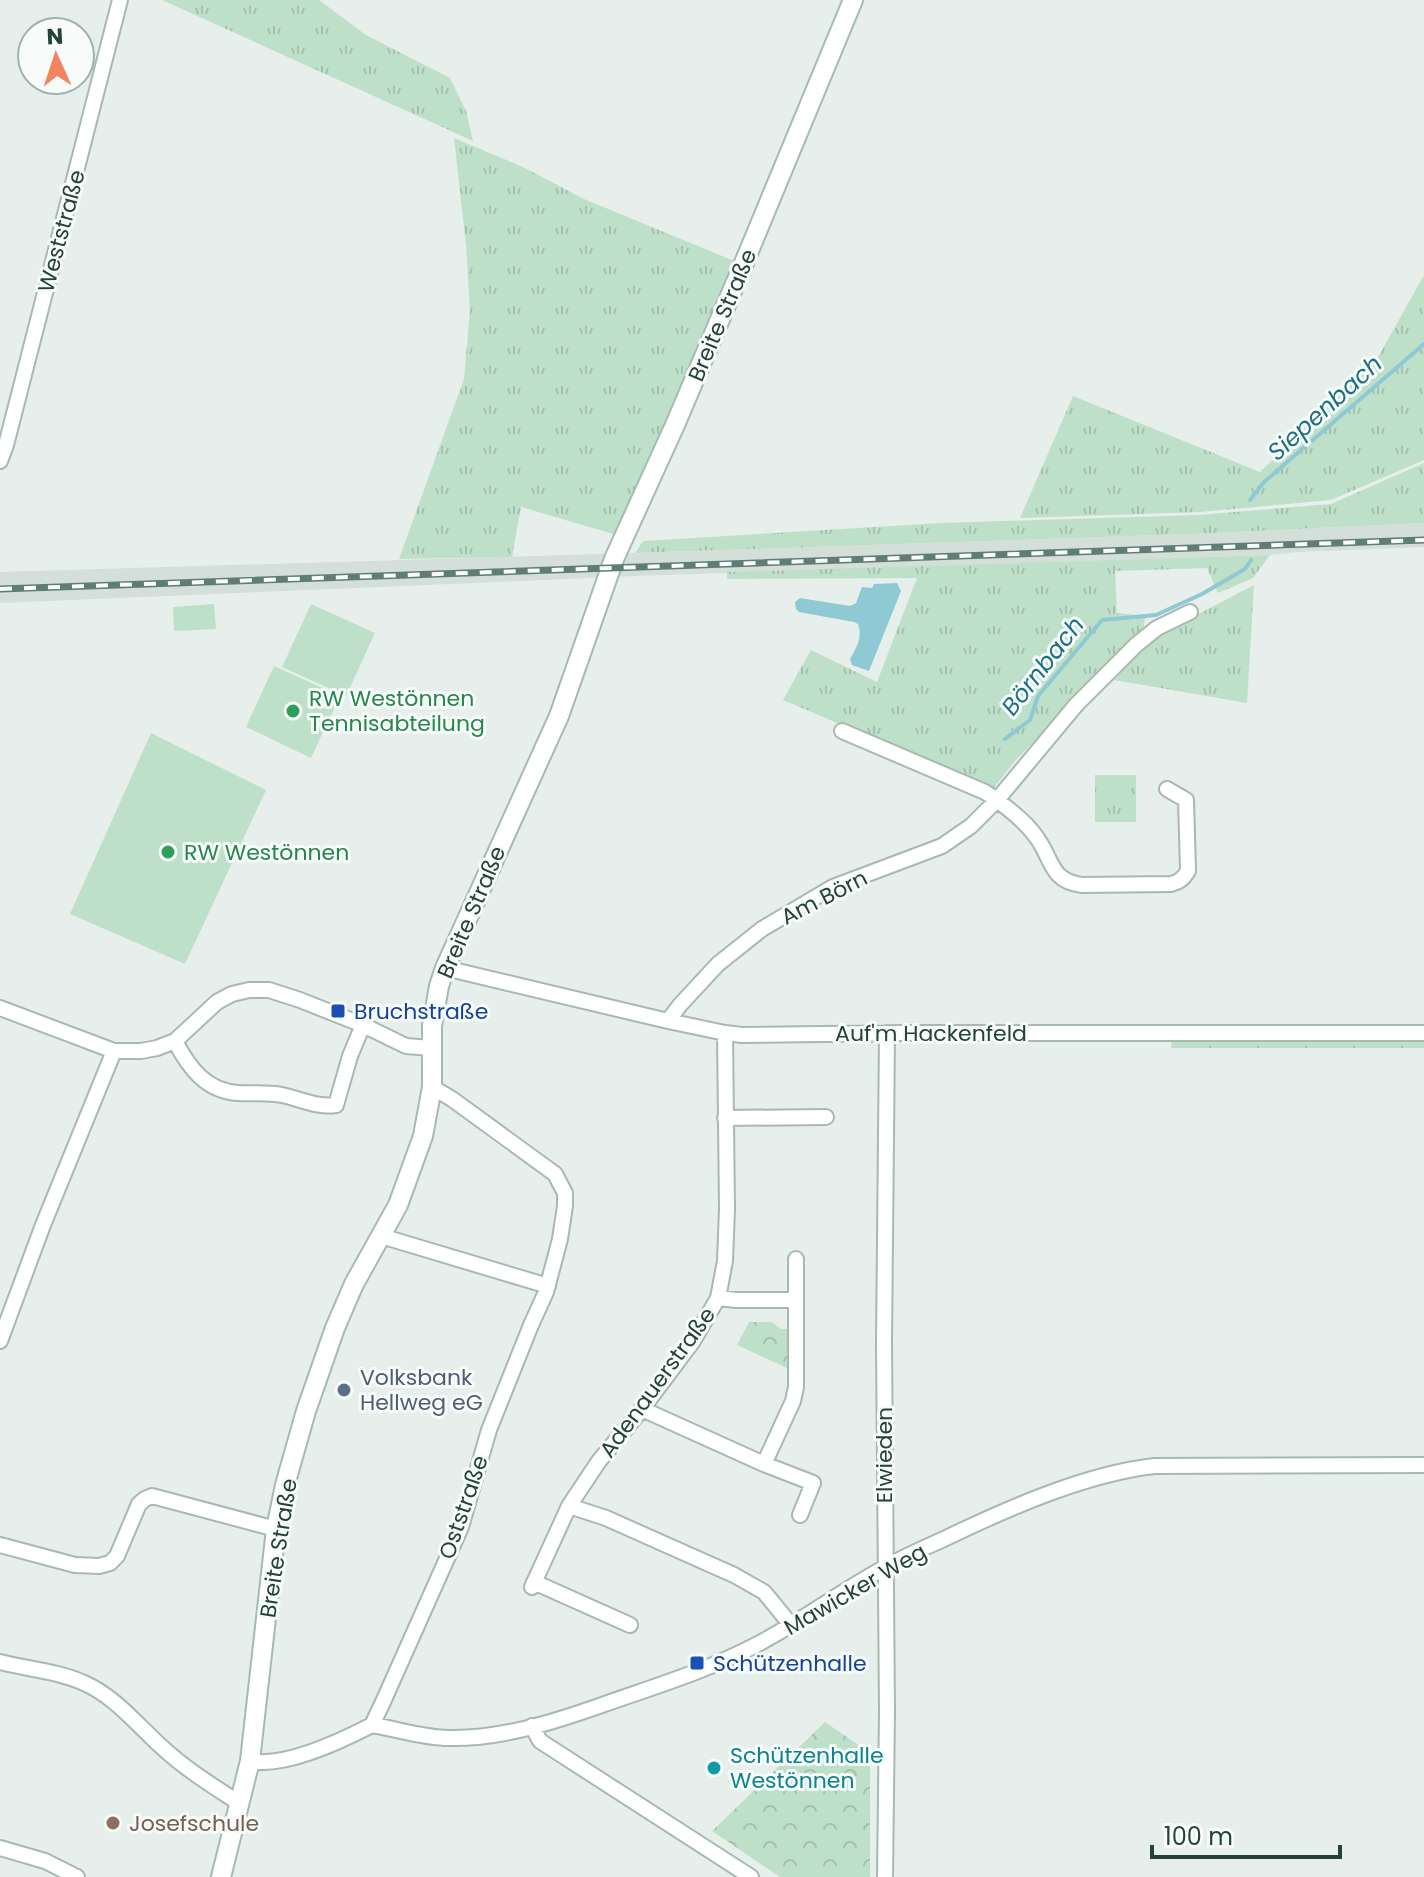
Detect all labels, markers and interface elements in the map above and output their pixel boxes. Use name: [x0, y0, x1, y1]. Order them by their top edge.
north arrow: [16, 16, 96, 96]
text: N: [46, 21, 64, 52]
street label: Weststraße: [30, 166, 93, 296]
street label: Breite Straße: [681, 244, 764, 386]
water label: Siepenbach: [1260, 347, 1389, 468]
water label: Börnbach: [994, 610, 1092, 722]
place label: RW Westönnen Tennisabteilung: [309, 683, 485, 739]
marker: RW Westönnen Tennisabteilung: [284, 702, 302, 720]
place label: RW Westönnen: [184, 837, 349, 868]
street label: Breite Straße: [430, 841, 513, 983]
marker: RW Westönnen: [159, 843, 177, 861]
street label: Am Börn: [776, 862, 873, 932]
place label: Bruchstraße: [354, 996, 488, 1027]
marker: Bruchstraße: [329, 1002, 347, 1020]
street label: Auf'm Hackenfeld: [835, 1018, 1027, 1049]
street label: Adenauerstraße: [592, 1301, 723, 1464]
place label: Volksbank Hellweg eG: [360, 1362, 483, 1418]
marker: Volksbank Hellweg eG: [335, 1381, 353, 1399]
street label: Elwieden: [869, 1407, 900, 1503]
street label: Oststraße: [431, 1451, 496, 1563]
street label: Breite Straße: [252, 1476, 305, 1620]
street label: Mawicker Weg: [778, 1536, 932, 1643]
place label: Schützenhalle: [713, 1648, 867, 1679]
marker: Schützenhalle: [688, 1654, 706, 1672]
place label: Schützenhalle Westönnen: [730, 1740, 884, 1796]
marker: Schützenhalle Westönnen: [705, 1759, 723, 1777]
place label: Josefschule: [129, 1808, 259, 1839]
scale bar: [1152, 1809, 1340, 1859]
marker: Josefschule: [104, 1814, 122, 1832]
text: 100 m: [1164, 1820, 1233, 1853]

